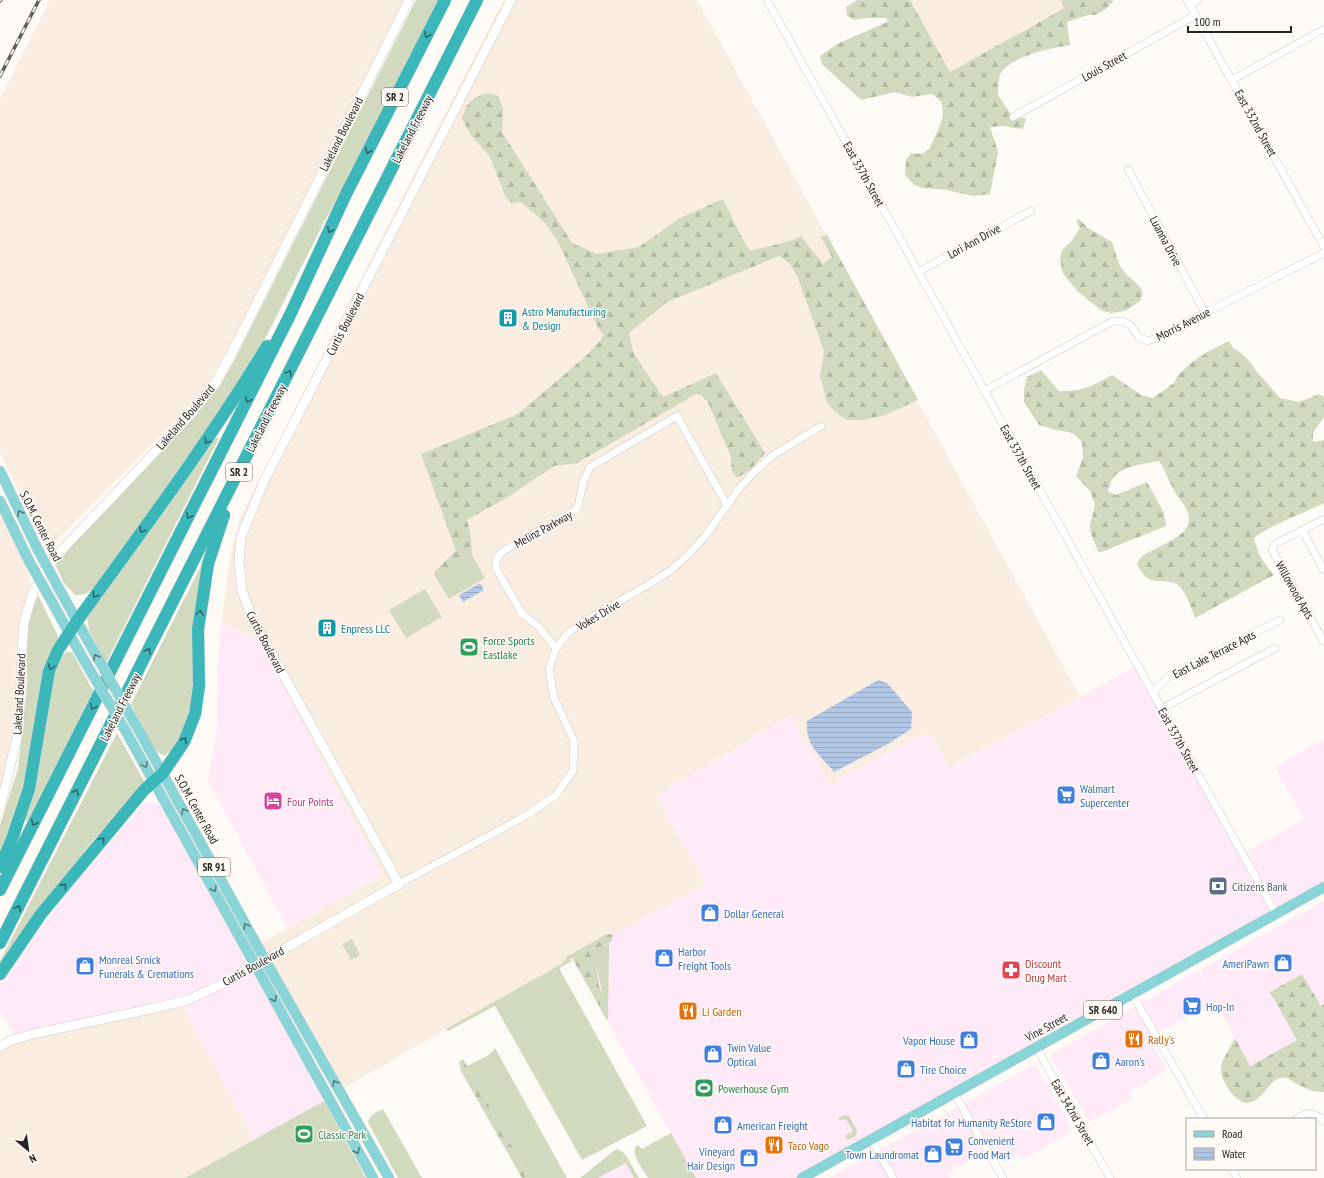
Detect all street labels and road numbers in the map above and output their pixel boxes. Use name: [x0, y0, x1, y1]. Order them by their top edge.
street label: Louis Street: [1079, 47, 1130, 84]
street label: East 332nd Street: [1232, 87, 1281, 160]
road number: SR 2: [382, 88, 408, 106]
street label: Lakeland Freeway: [389, 92, 436, 165]
street label: Lakeland Boulevard: [316, 94, 366, 174]
street label: East 337th Street: [840, 139, 888, 210]
street label: Luanna Drive: [1147, 213, 1185, 269]
street label: Lori Ann Drive: [945, 220, 1003, 262]
street label: Curtis Boulevard: [323, 290, 367, 358]
street label: Morris Avenue: [1153, 304, 1213, 344]
street label: Lakeland Boulevard: [153, 381, 217, 453]
street label: Lakeland Freeway: [243, 381, 290, 454]
street label: East 337th Street: [997, 422, 1045, 493]
road number: SR 2: [226, 463, 252, 481]
street label: S.O.M. Center Road: [17, 488, 65, 564]
street label: Melinz Parkway: [511, 507, 575, 551]
street label: Willowood Apts: [1272, 558, 1318, 622]
street label: Vokes Drive: [573, 596, 622, 634]
street label: Curtis Boulevard: [243, 608, 289, 676]
street label: East Lake Terrace Apts: [1170, 627, 1258, 681]
street label: Lakeland Boulevard: [9, 653, 29, 735]
street label: Lakeland Freeway: [97, 670, 144, 743]
street label: East 337th Street: [1155, 705, 1203, 776]
street label: S.O.M. Center Road: [172, 772, 222, 846]
road number: SR 91: [198, 858, 230, 876]
street label: Curtis Boulevard: [220, 943, 286, 989]
road number: SR 640: [1084, 1001, 1122, 1019]
street label: Vine Street: [1021, 1009, 1070, 1045]
street label: East 342nd Street: [1048, 1076, 1098, 1148]

